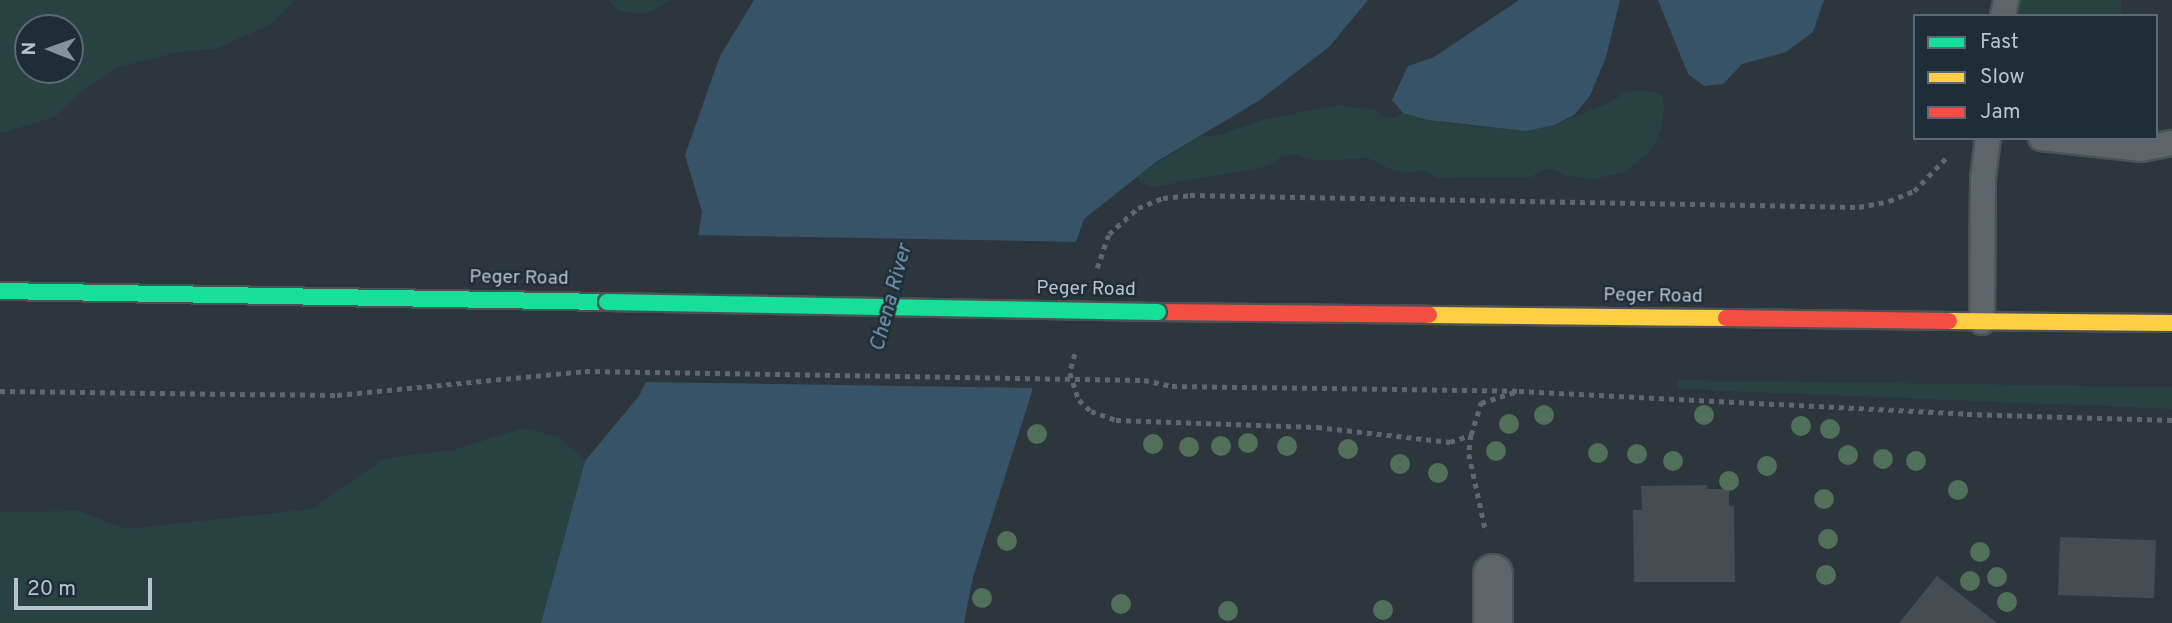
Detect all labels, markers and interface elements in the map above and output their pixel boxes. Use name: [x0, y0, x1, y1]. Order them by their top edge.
north arrow: [14, 14, 84, 84]
legend: [1913, 14, 2158, 140]
text: Fast: [1980, 29, 2019, 56]
text: N: [18, 42, 42, 56]
text: Slow: [1980, 64, 2025, 91]
text: Jam: [1980, 99, 2021, 126]
water label: Chena River: [866, 242, 918, 354]
street label: Peger Road: [469, 267, 569, 291]
street label: Peger Road: [1036, 278, 1136, 302]
street label: Peger Road: [1603, 285, 1703, 309]
scale bar: [18, 564, 156, 608]
text: 20 m: [27, 576, 76, 603]

